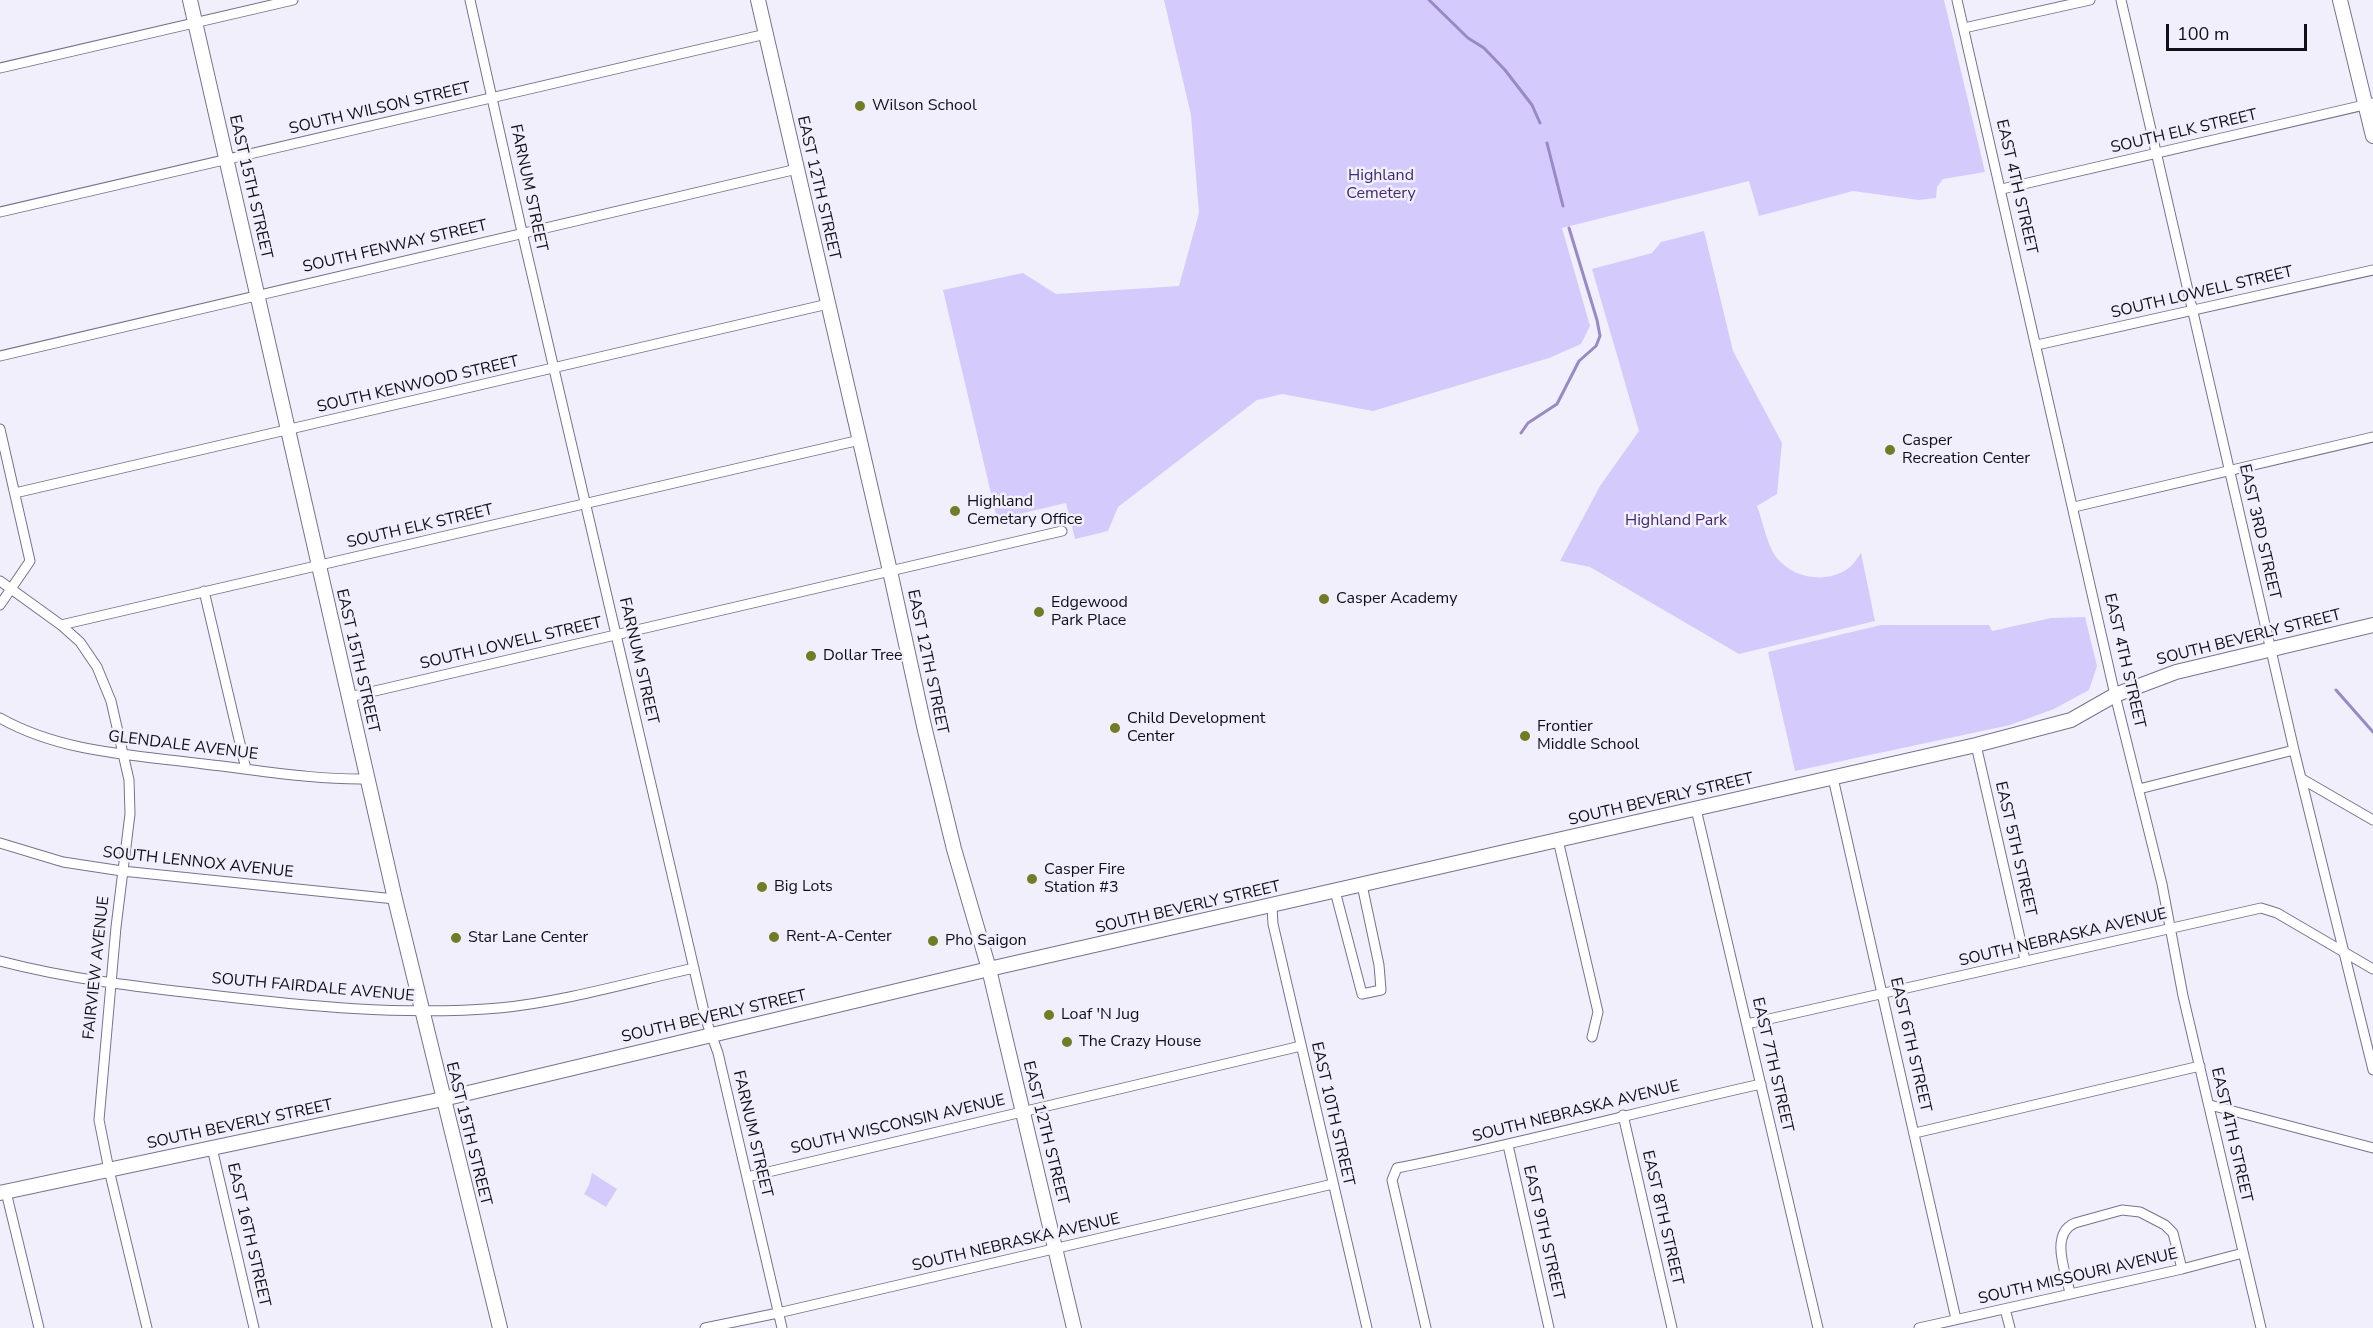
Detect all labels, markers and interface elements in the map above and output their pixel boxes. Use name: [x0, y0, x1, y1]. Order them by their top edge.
scale bar: [2169, 12, 2310, 50]
text: 100 m: [2177, 22, 2229, 46]
street label: SOUTH WILSON STREET: [287, 79, 473, 139]
place label: Wilson School: [872, 96, 977, 116]
marker: Wilson School: [853, 99, 867, 113]
street label: SOUTH ELK STREET: [2109, 106, 2259, 158]
street label: EAST 15TH STREET: [224, 113, 276, 261]
street label: EAST 12TH STREET: [792, 114, 844, 262]
street label: EAST 4TH STREET: [1991, 118, 2041, 256]
street label: FARNUM STREET: [505, 123, 551, 253]
park label: Highland Cemetery: [1346, 166, 1416, 204]
street label: SOUTH FENWAY STREET: [301, 216, 489, 278]
street label: SOUTH LOWELL STREET: [2109, 263, 2295, 323]
street label: SOUTH KENWOOD STREET: [315, 352, 521, 418]
place label: Casper Recreation Center: [1902, 431, 2030, 469]
marker: Casper Recreation Center: [1883, 443, 1897, 457]
street label: EAST 3RD STREET: [2234, 462, 2284, 602]
place label: Highland Cemetary Office: [967, 492, 1083, 530]
street label: SOUTH ELK STREET: [345, 501, 495, 553]
marker: Highland Cemetary Office: [948, 504, 962, 518]
park label: Highland Park: [1625, 511, 1727, 531]
street label: EAST 15TH STREET: [331, 587, 383, 735]
street label: EAST 12TH STREET: [902, 588, 952, 736]
place label: Casper Academy: [1336, 589, 1457, 609]
marker: Casper Academy: [1317, 592, 1331, 606]
street label: EAST 4TH STREET: [2099, 592, 2149, 730]
place label: Edgewood Park Place: [1051, 593, 1128, 631]
street label: FARNUM STREET: [614, 596, 662, 726]
marker: Edgewood Park Place: [1032, 605, 1046, 619]
street label: SOUTH BEVERLY STREET: [2155, 606, 2343, 670]
street label: SOUTH LOWELL STREET: [418, 614, 604, 674]
place label: Dollar Tree: [823, 646, 903, 666]
marker: Dollar Tree: [804, 649, 818, 663]
place label: Child Development Center: [1127, 709, 1265, 747]
place label: Frontier Middle School: [1537, 717, 1639, 755]
marker: Child Development Center: [1108, 721, 1122, 735]
street label: GLENDALE AVENUE: [107, 727, 259, 765]
marker: Frontier Middle School: [1518, 729, 1532, 743]
street label: SOUTH BEVERLY STREET: [1567, 769, 1755, 831]
street label: EAST 5TH STREET: [1990, 780, 2040, 918]
street label: SOUTH LENNOX AVENUE: [102, 843, 294, 883]
place label: Casper Fire Station #3: [1044, 860, 1125, 898]
marker: Casper Fire Station #3: [1025, 872, 1039, 886]
place label: Big Lots: [774, 877, 833, 897]
street label: SOUTH BEVERLY STREET: [1094, 877, 1282, 939]
marker: Big Lots: [755, 880, 769, 894]
street label: FAIRVIEW AVENUE: [80, 895, 114, 1041]
street label: SOUTH NEBRASKA AVENUE: [1957, 905, 2169, 971]
place label: Rent-A-Center: [786, 927, 892, 947]
place label: Star Lane Center: [468, 928, 588, 948]
marker: Rent-A-Center: [767, 930, 781, 944]
marker: Star Lane Center: [449, 931, 463, 945]
place label: Pho Saigon: [945, 931, 1027, 951]
marker: Pho Saigon: [926, 934, 940, 948]
street label: SOUTH FAIRDALE AVENUE: [211, 970, 415, 1006]
street label: EAST 6TH STREET: [1885, 976, 1935, 1114]
street label: SOUTH BEVERLY STREET: [620, 986, 808, 1048]
street label: EAST 7TH STREET: [1747, 996, 1797, 1134]
place label: Loaf 'N Jug: [1061, 1005, 1139, 1025]
marker: Loaf 'N Jug: [1042, 1008, 1056, 1022]
place label: The Crazy House: [1079, 1032, 1201, 1052]
marker: The Crazy House: [1060, 1035, 1074, 1049]
street label: EAST 10TH STREET: [1306, 1040, 1358, 1188]
street label: EAST 12TH STREET: [1018, 1059, 1072, 1207]
street label: EAST 15TH STREET: [441, 1060, 495, 1208]
street label: EAST 4TH STREET: [2206, 1066, 2256, 1204]
street label: FARNUM STREET: [728, 1069, 776, 1199]
street label: SOUTH NEBRASKA AVENUE: [1470, 1077, 1682, 1147]
street label: SOUTH WISCONSIN AVENUE: [789, 1091, 1007, 1159]
street label: SOUTH BEVERLY STREET: [145, 1096, 335, 1154]
street label: EAST 8TH STREET: [1637, 1149, 1687, 1287]
street label: EAST 16TH STREET: [222, 1161, 274, 1309]
street label: EAST 9TH STREET: [1518, 1164, 1568, 1302]
street label: SOUTH NEBRASKA AVENUE: [910, 1210, 1122, 1276]
street label: SOUTH MISSOURI AVENUE: [1976, 1245, 2180, 1309]

